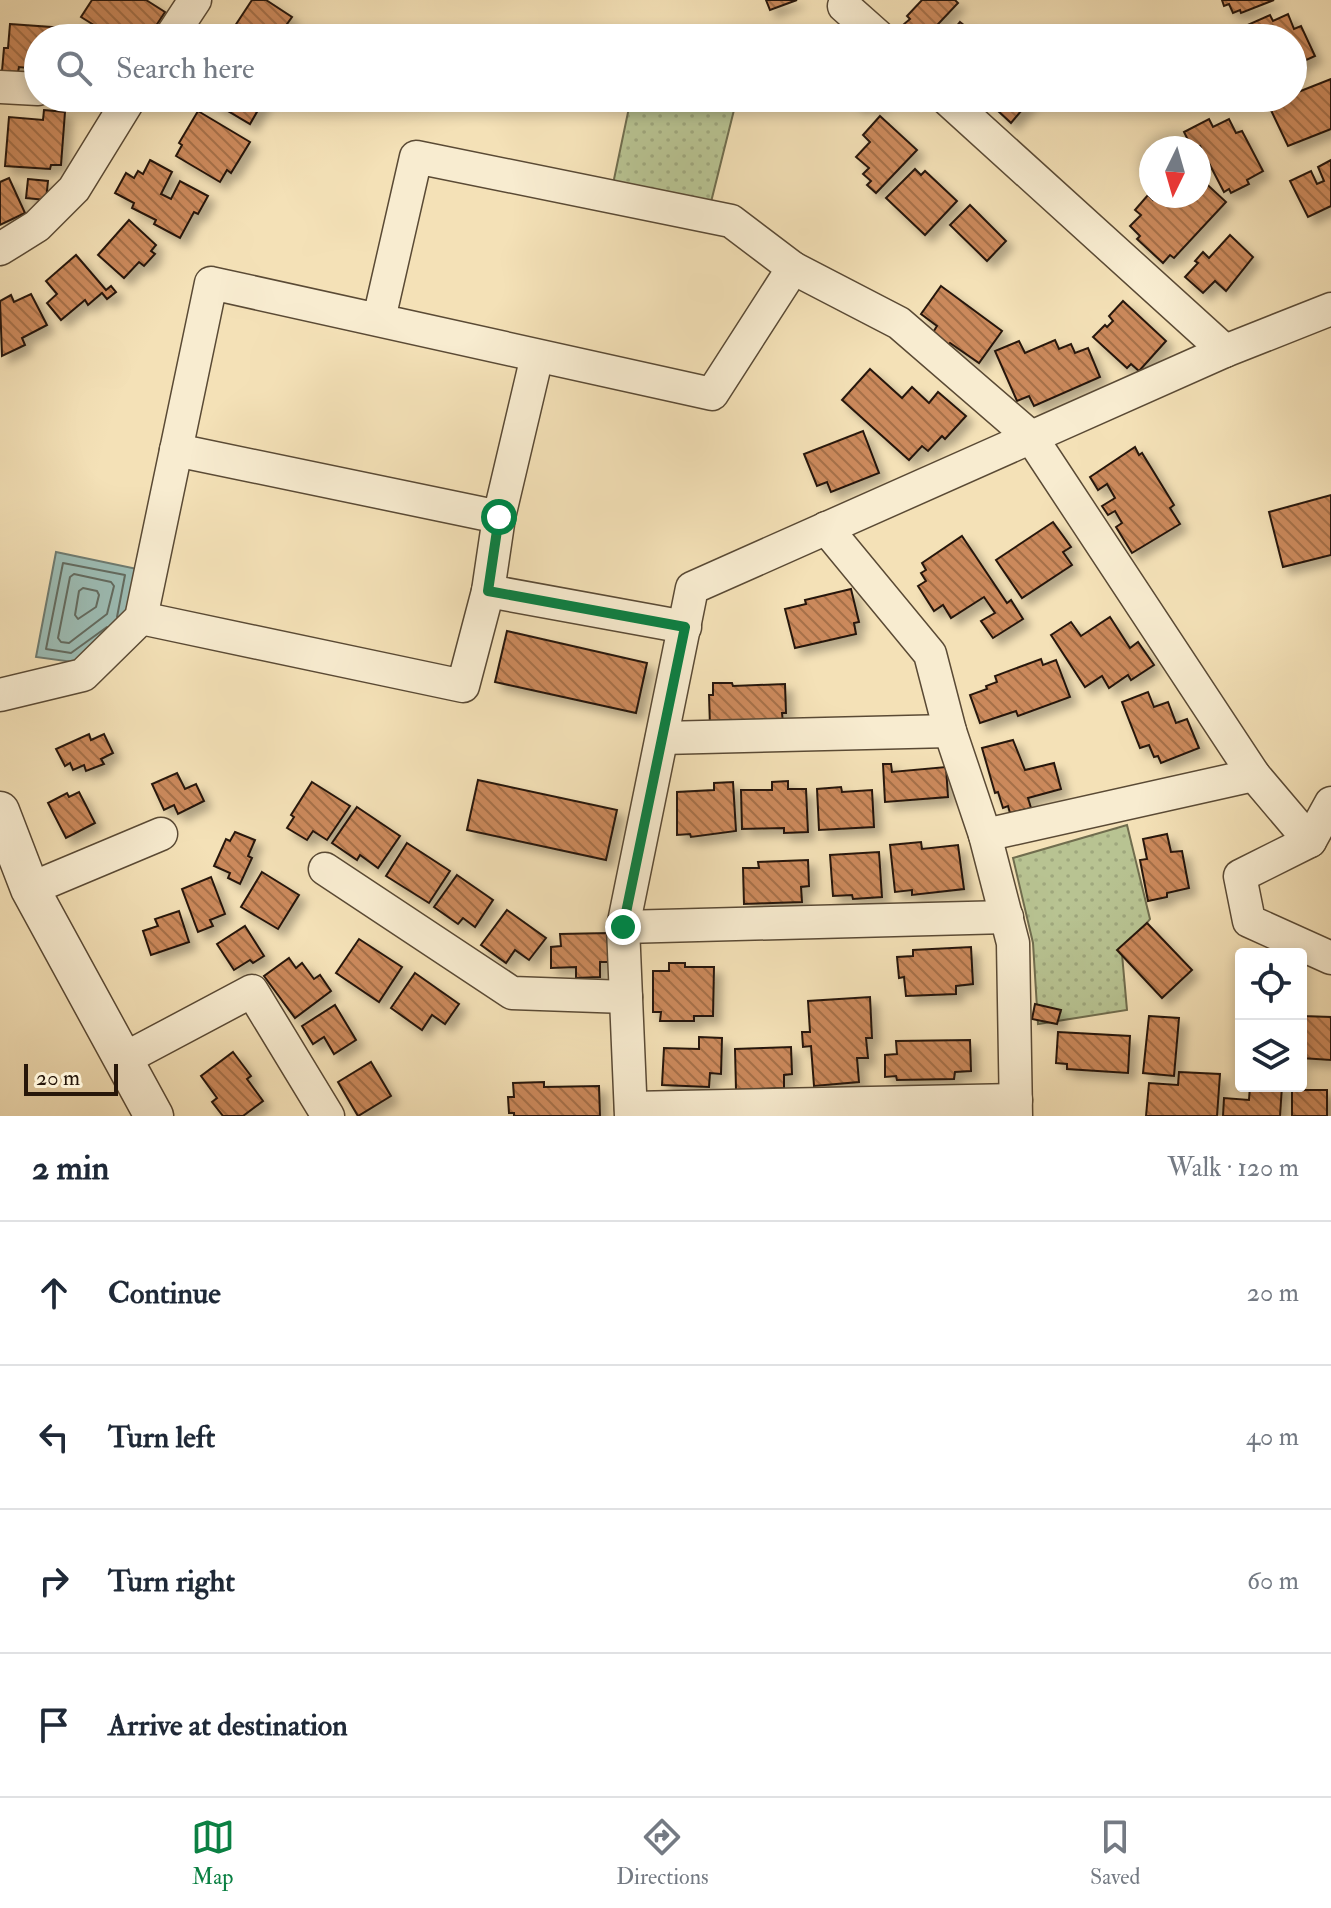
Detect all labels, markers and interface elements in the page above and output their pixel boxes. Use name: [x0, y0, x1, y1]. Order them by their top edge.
search box: [24, 24, 1307, 112]
icon: search: [52, 46, 96, 90]
text: Search here: [116, 50, 255, 87]
north arrow: [1139, 136, 1211, 208]
route start: [481, 499, 517, 535]
route end: [605, 909, 641, 945]
map controls: [1235, 948, 1307, 1092]
button: locate: [1235, 948, 1307, 1020]
button: layers: [1235, 1020, 1307, 1092]
scale bar: [24, 1060, 118, 1096]
text: 20 m: [36, 1064, 80, 1092]
text: 2 min: [32, 1147, 109, 1190]
text: Walk · 120 m: [1168, 1152, 1299, 1184]
icon: ahead: [32, 1271, 76, 1315]
text: Continue: [108, 1275, 221, 1312]
text: 20 m: [1247, 1277, 1299, 1309]
icon: left: [32, 1415, 76, 1459]
text: Turn left: [108, 1419, 215, 1456]
text: 40 m: [1246, 1421, 1299, 1453]
icon: right: [32, 1559, 76, 1603]
text: Turn right: [108, 1563, 235, 1600]
text: 60 m: [1247, 1565, 1299, 1597]
icon: arrive: [32, 1703, 76, 1747]
text: Arrive at destination: [108, 1707, 348, 1744]
tab: Map: [191, 1815, 235, 1891]
tab: Directions: [616, 1815, 709, 1891]
tab: Saved: [1090, 1815, 1140, 1891]

